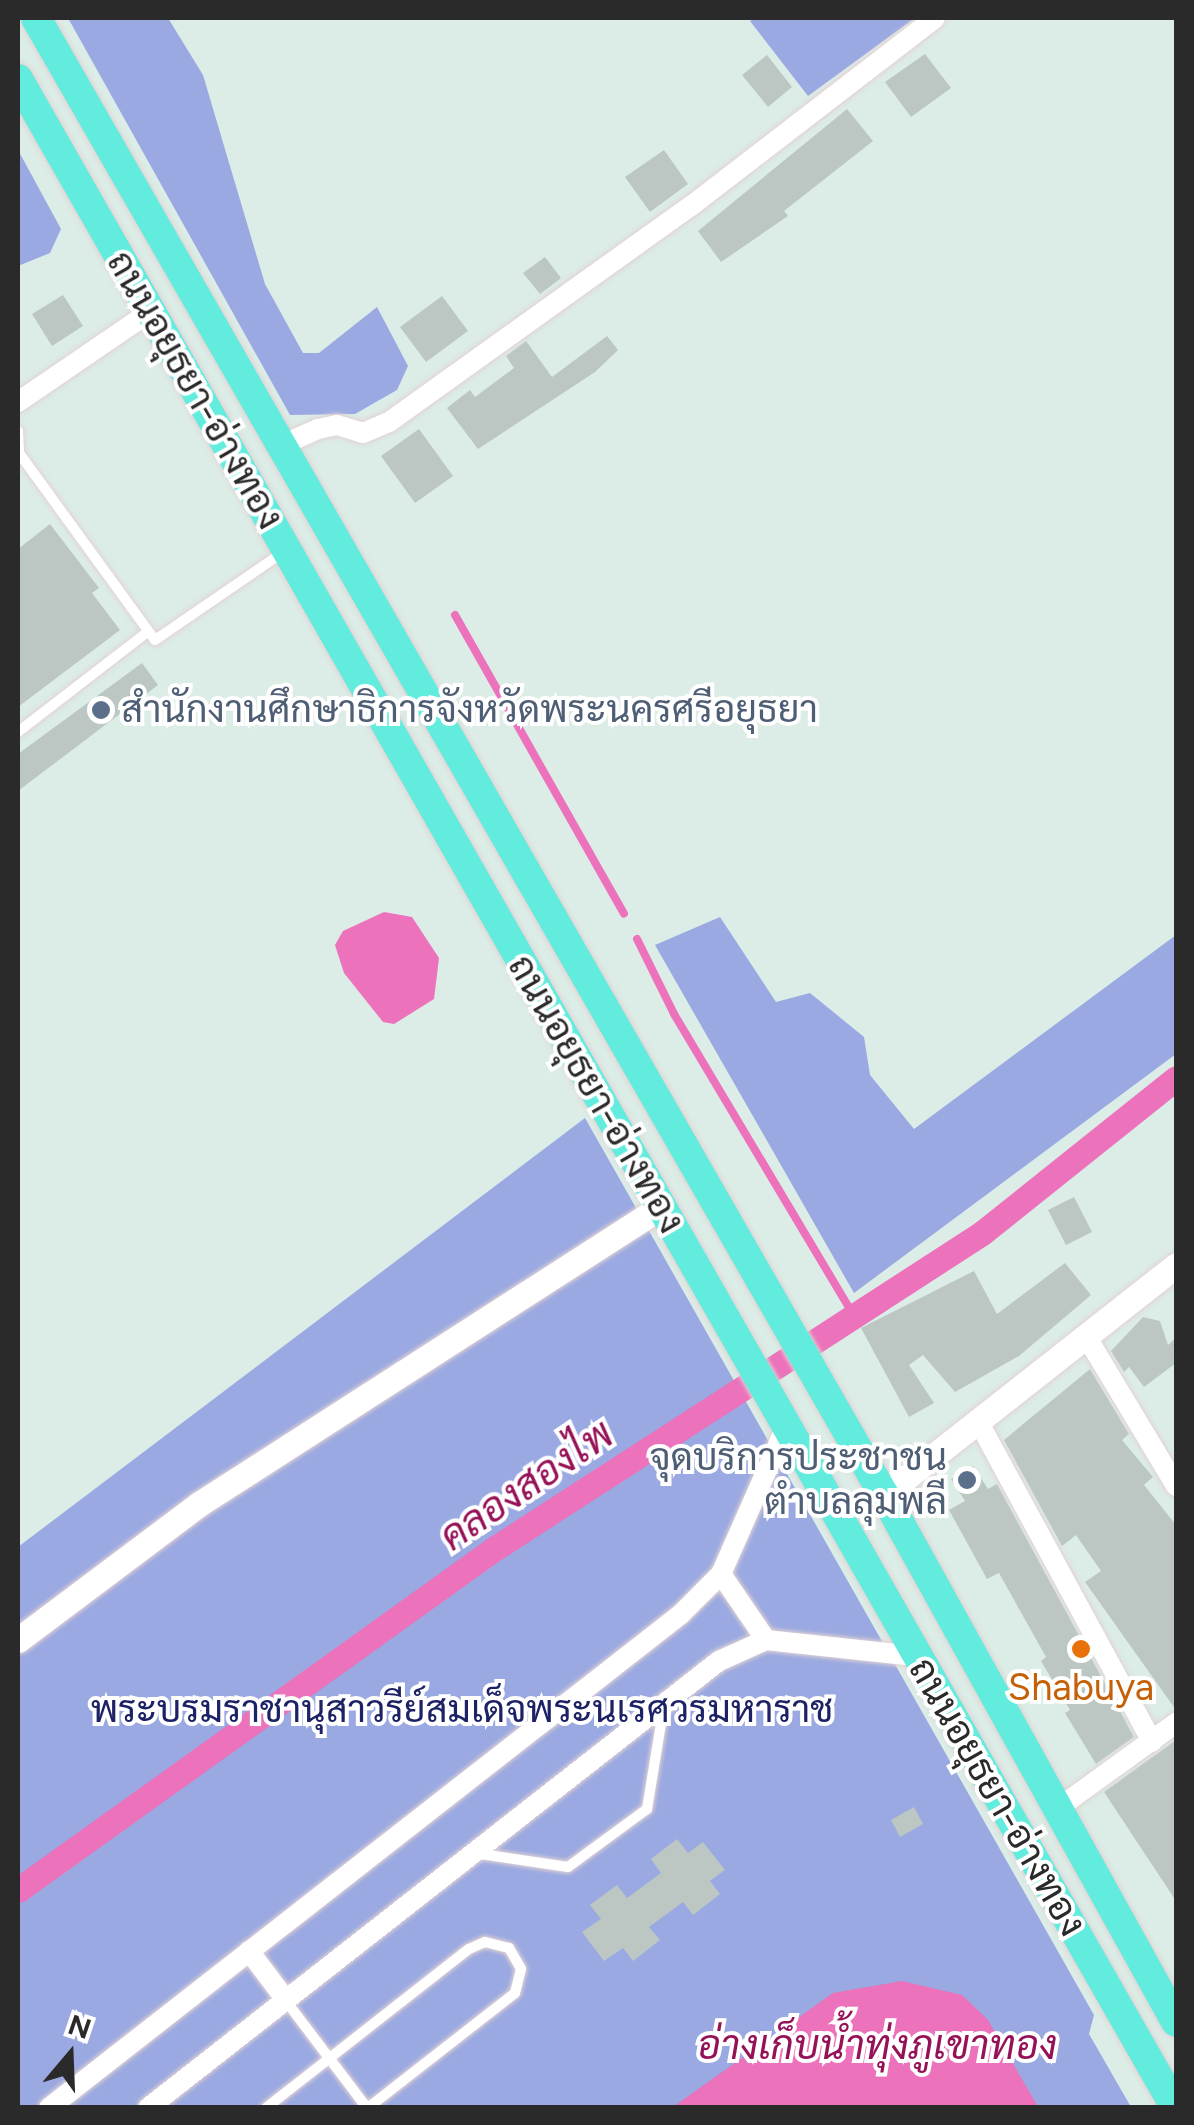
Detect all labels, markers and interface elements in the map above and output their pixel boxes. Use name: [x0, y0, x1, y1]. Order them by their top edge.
street label: ถนนอยุธยา-อ่างทอง: [97, 243, 293, 537]
place label: สำนักงานศึกษาธิการจังหวัดพระนครศรีอยุธยา: [121, 687, 818, 733]
marker: สำนักงานศึกษาธิการจังหวัดพระนครศรีอยุธยา: [90, 699, 112, 721]
street label: ถนนอยุธยา-อ่างทอง: [498, 947, 694, 1241]
water label: คลองสองไพ: [430, 1410, 622, 1560]
place label: จุดบริการประชาชน ตำบลลุมพลี: [649, 1435, 947, 1525]
marker: จุดบริการประชาชน ตำบลลุมพลี: [956, 1469, 978, 1491]
marker: Shabuya: [1070, 1638, 1092, 1660]
street label: ถนนอยุธยา-อ่างทอง: [899, 1650, 1095, 1944]
place label: Shabuya: [1008, 1665, 1154, 1711]
park label: พระบรมราชานุสาวรีย์สมเด็จพระนเรศวรมหาราช: [91, 1687, 833, 1733]
north arrow: [20, 2005, 120, 2105]
text: N: [64, 2007, 96, 2046]
water label: อ่างเก็บน้ำทุ่งภูเขาทอง: [697, 2021, 1057, 2069]

